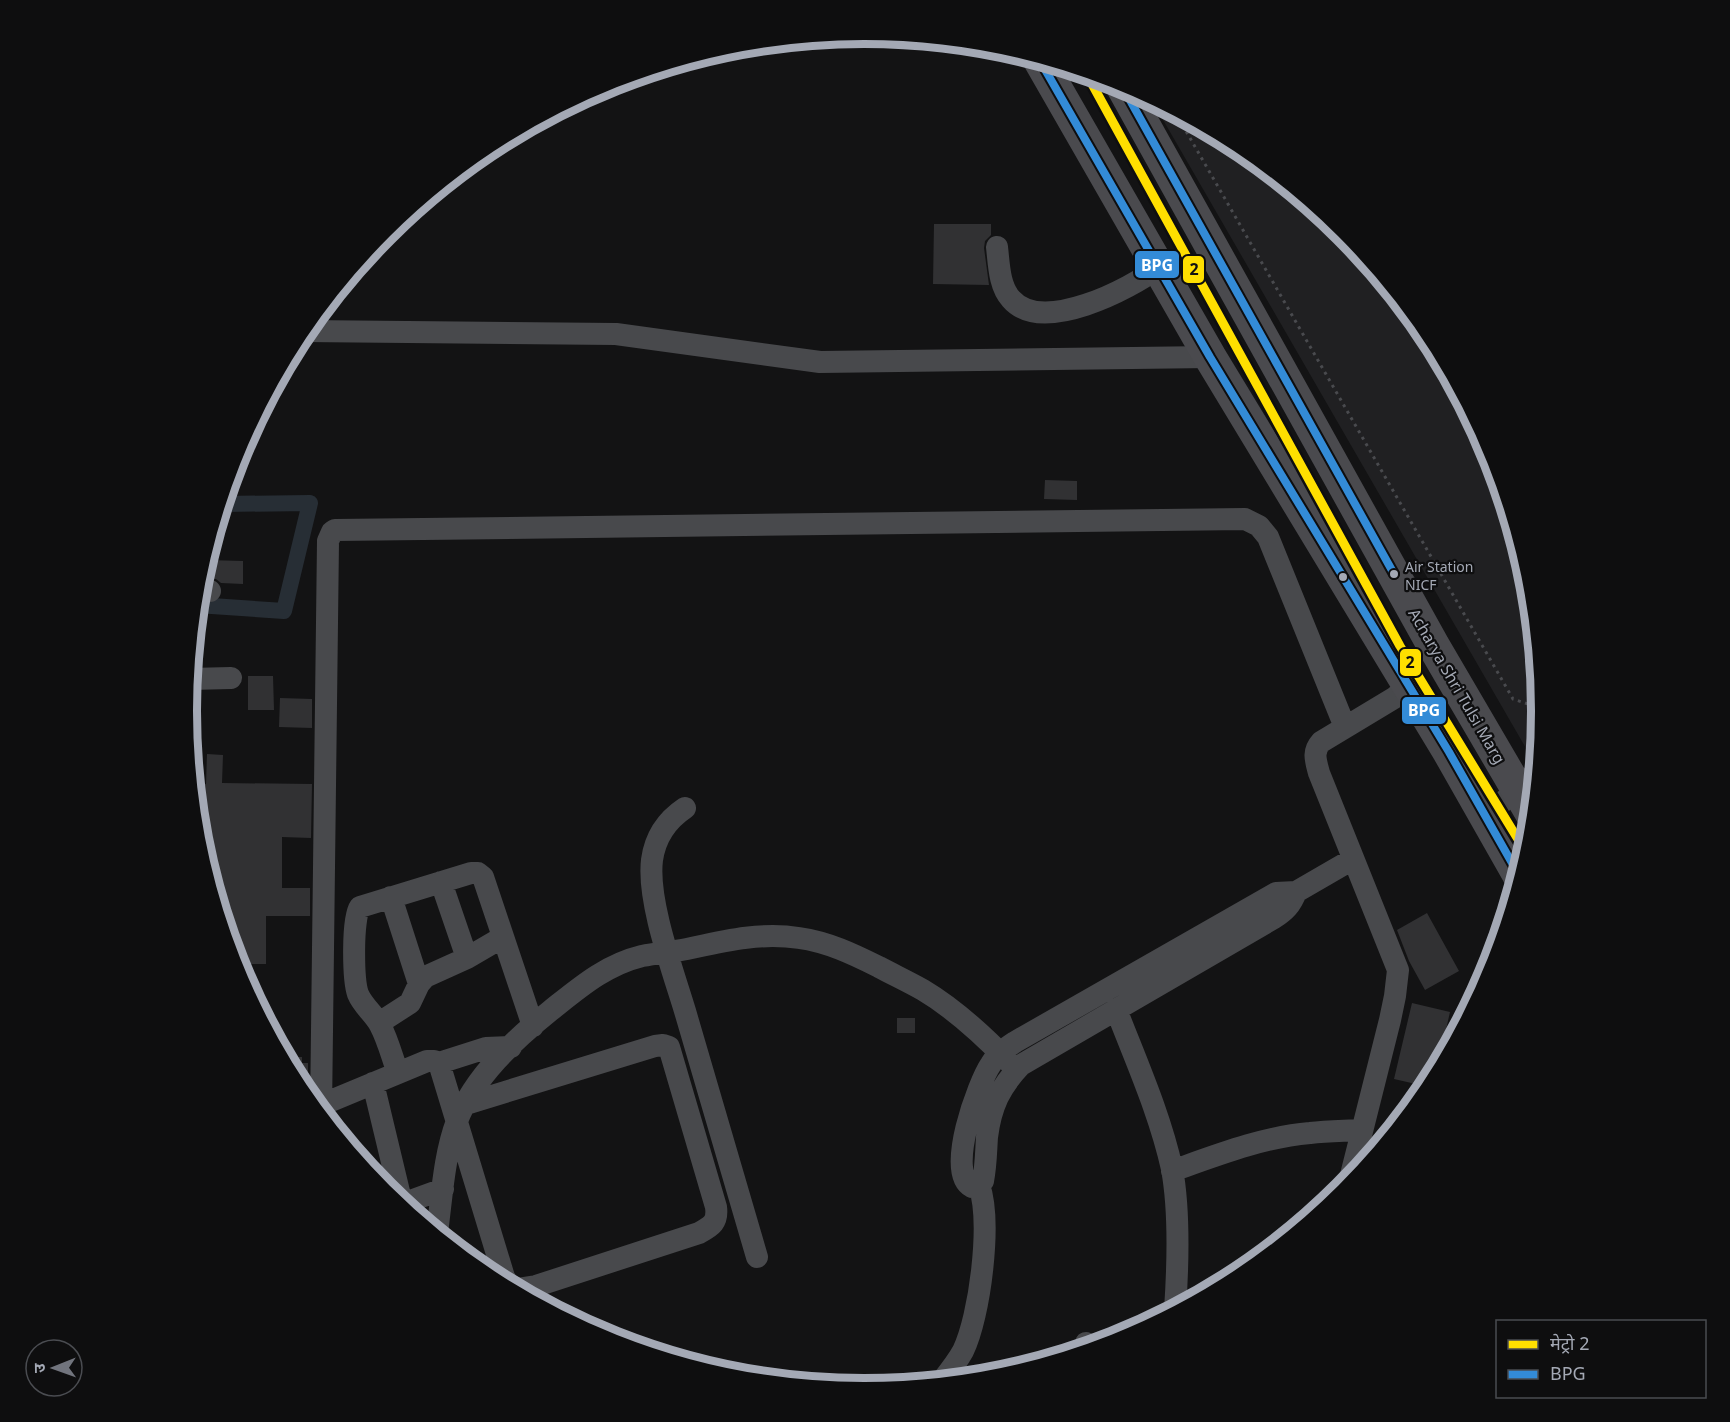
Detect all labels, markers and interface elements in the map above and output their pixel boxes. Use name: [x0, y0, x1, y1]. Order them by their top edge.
line badge: BPG: [1134, 250, 1180, 279]
text: BPG: [1141, 254, 1173, 276]
line badge: 2: [1182, 255, 1205, 284]
text: 2: [1189, 258, 1199, 280]
place label: Air Station NICF: [1405, 557, 1473, 594]
marker: Air Station NICF: [1388, 568, 1400, 580]
unlabelled marker: [1337, 571, 1349, 583]
street label: Acharya Shri Tulsi Marg: [1403, 604, 1511, 768]
line badge: 2: [1399, 648, 1422, 677]
text: 2: [1405, 651, 1415, 673]
line badge: BPG: [1401, 696, 1447, 725]
text: BPG: [1408, 699, 1440, 721]
legend: [1496, 1320, 1706, 1398]
text: मेट्रो 2: [1550, 1331, 1589, 1355]
north arrow: [24, 1338, 84, 1398]
text: BPG: [1550, 1361, 1586, 1385]
text: उ: [28, 1363, 50, 1373]

